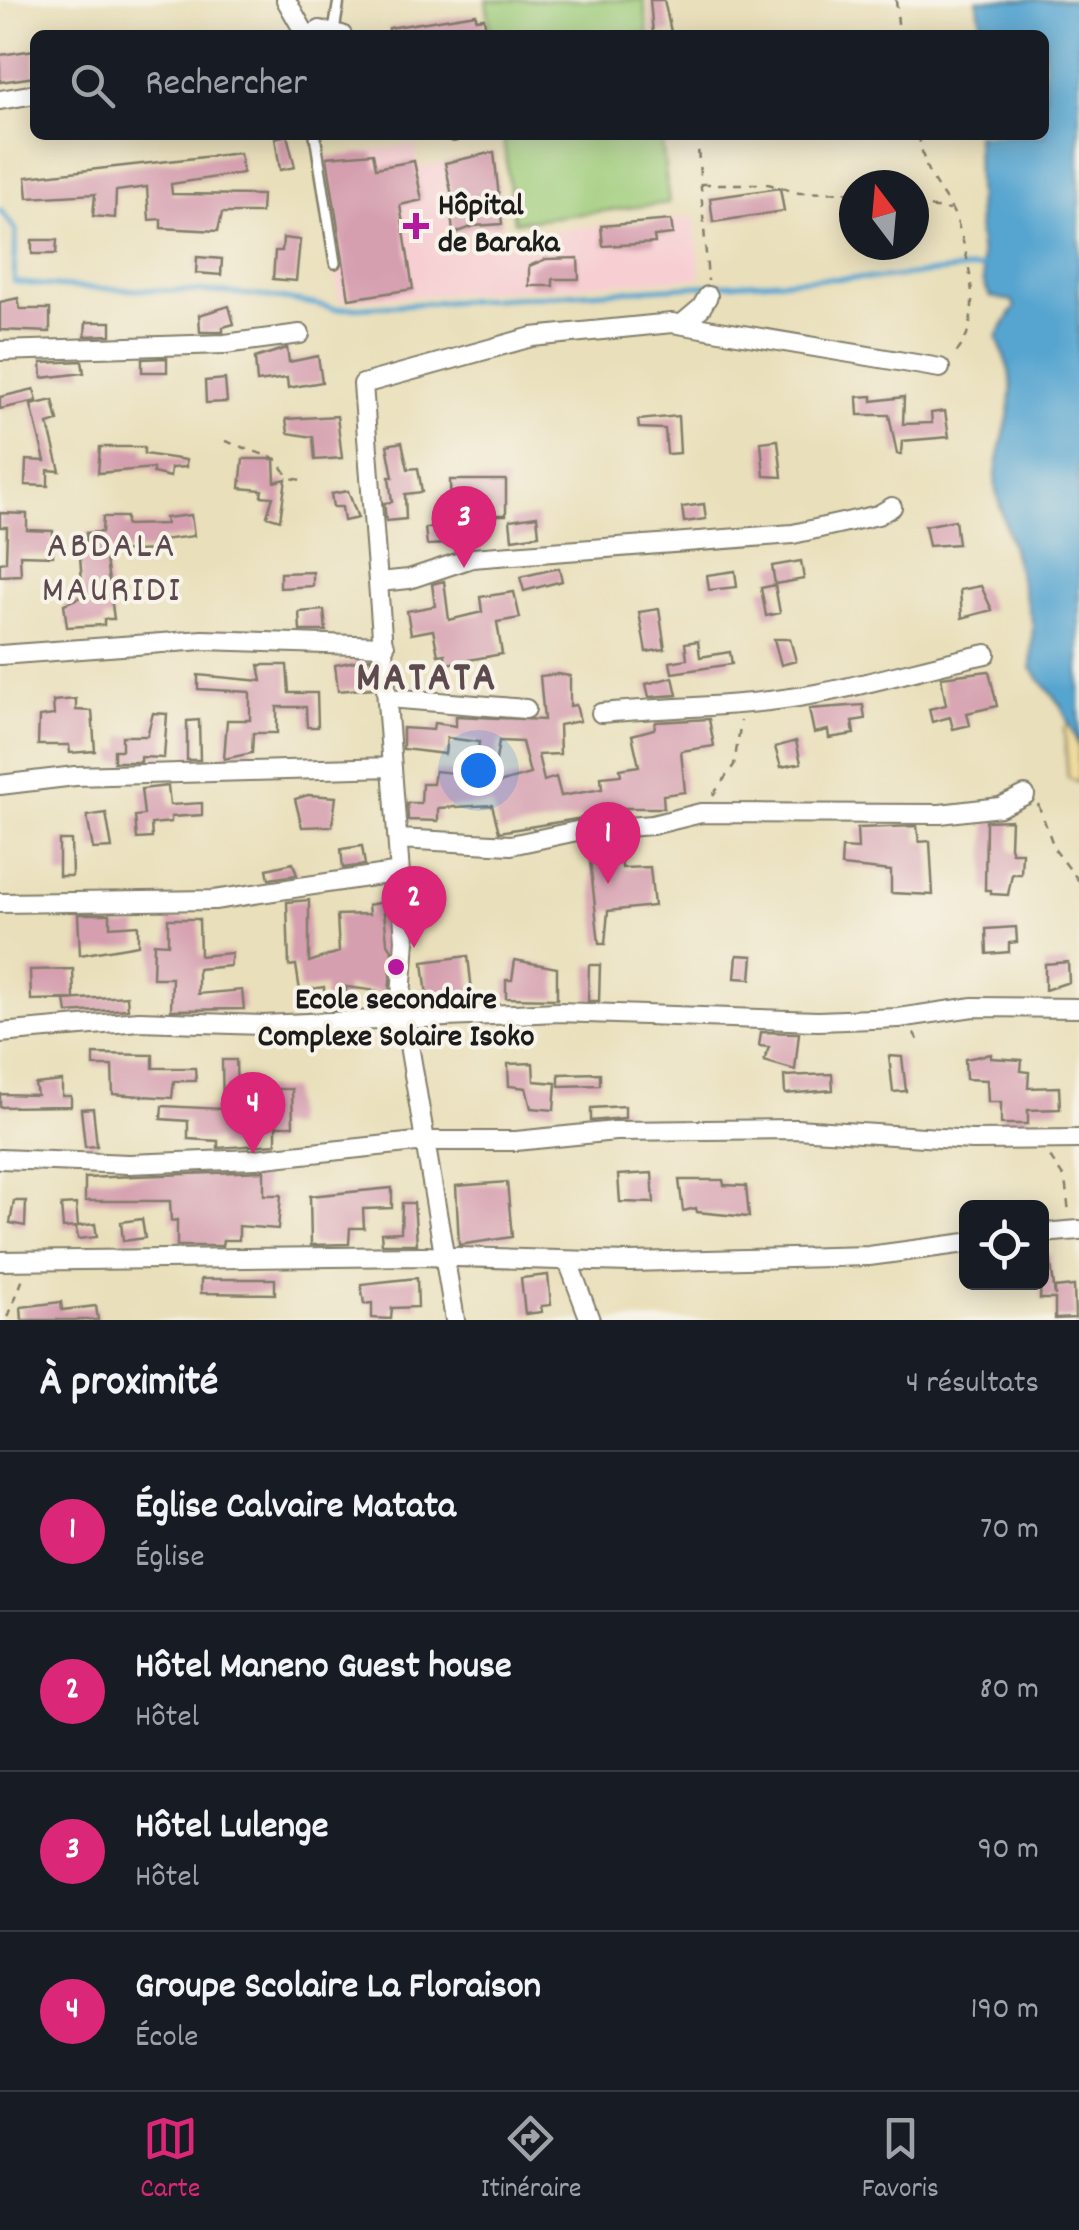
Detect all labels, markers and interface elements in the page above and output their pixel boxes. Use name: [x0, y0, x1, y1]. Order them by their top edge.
search box: [30, 30, 1049, 140]
icon: search: [65, 58, 120, 113]
text: Rechercher: [145, 58, 307, 113]
north arrow: [839, 170, 929, 260]
place label: Hôpital de Baraka: [438, 185, 561, 268]
marker: Hôpital de Baraka: [403, 213, 429, 239]
pin: 3: [432, 486, 496, 568]
district label: ABDALA MAURIDI: [42, 521, 182, 620]
district label: MATATA: [356, 651, 498, 711]
your location: [453, 745, 504, 796]
pin: 1: [576, 802, 640, 884]
pin: 2: [382, 866, 446, 948]
marker: Ecole secondaire Complexe Solaire Isoko: [385, 956, 407, 978]
place label: Ecole secondaire Complexe Solaire Isoko: [258, 979, 534, 1062]
pin: 4: [220, 1072, 286, 1154]
map controls: [959, 1200, 1049, 1290]
button: locate: [959, 1200, 1049, 1290]
text: À proximité: [40, 1355, 218, 1415]
text: 4 résultats: [906, 1362, 1039, 1408]
text: Église Calvaire Matata: [135, 1481, 456, 1536]
text: 1: [69, 1508, 76, 1554]
text: 70 m: [980, 1508, 1039, 1554]
text: Église: [135, 1536, 205, 1582]
text: Hôtel Maneno Guest house: [135, 1641, 512, 1696]
text: 2: [66, 1668, 79, 1714]
text: 80 m: [979, 1668, 1039, 1714]
text: Hôtel: [135, 1696, 199, 1742]
text: Hôtel Lulenge: [135, 1801, 328, 1856]
text: 3: [65, 1828, 80, 1874]
text: 90 m: [978, 1828, 1039, 1874]
text: Hôtel: [135, 1856, 199, 1902]
text: Groupe Scolaire La Floraison: [135, 1961, 541, 2016]
text: 4: [66, 1988, 79, 2034]
text: 190 m: [971, 1988, 1039, 2034]
text: École: [135, 2016, 198, 2062]
tab: Carte: [140, 2111, 200, 2211]
tab: Itinéraire: [481, 2111, 581, 2211]
tab: Favoris: [862, 2111, 939, 2211]

